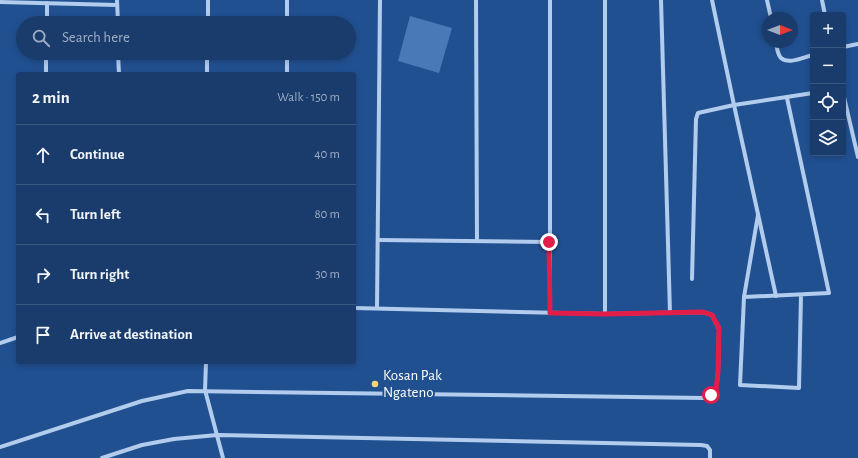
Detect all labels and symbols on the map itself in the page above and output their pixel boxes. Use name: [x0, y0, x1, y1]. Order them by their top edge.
north arrow: [762, 12, 798, 48]
route end: [540, 233, 558, 251]
place label: Kosan Pak Ngateno: [383, 368, 442, 400]
marker: Kosan Pak Ngateno: [370, 379, 380, 389]
route start: [702, 386, 720, 404]

